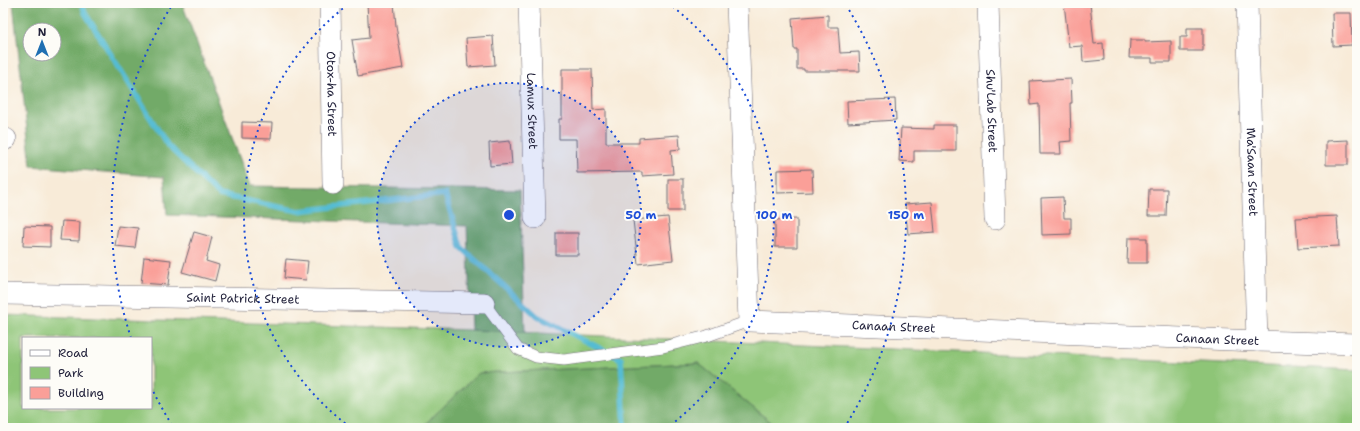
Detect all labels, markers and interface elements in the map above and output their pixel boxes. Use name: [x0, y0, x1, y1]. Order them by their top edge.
north arrow: [22, 22, 62, 62]
text: N: [38, 25, 47, 40]
street label: Otox-ha Street: [323, 51, 340, 137]
street label: Shu'Lab Street: [982, 69, 1001, 153]
street label: Lamux Street: [523, 72, 541, 150]
street label: Ma'Saan Street: [1243, 127, 1261, 217]
text: 50 m: [626, 207, 657, 223]
text: 100 m: [756, 207, 793, 223]
text: 150 m: [888, 207, 924, 223]
centre of rings: [502, 208, 516, 222]
street label: Saint Patrick Street: [186, 289, 300, 308]
street label: Canaan Street: [852, 317, 936, 336]
street label: Canaan Street: [1175, 330, 1260, 349]
legend: [22, 337, 152, 409]
text: Road: [58, 345, 89, 361]
text: Park: [58, 365, 84, 381]
text: Building: [58, 385, 104, 401]

